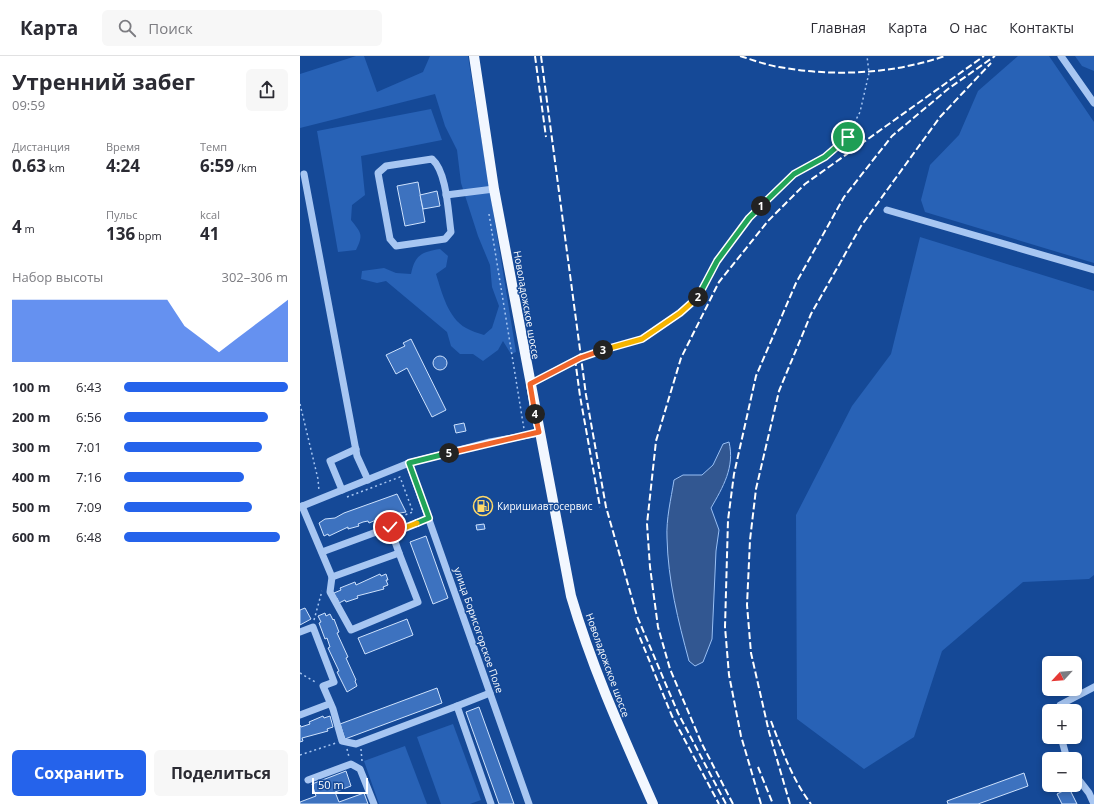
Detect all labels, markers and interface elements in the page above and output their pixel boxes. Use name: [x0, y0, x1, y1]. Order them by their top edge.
search box: [102, 10, 382, 46]
text: Карта: [20, 15, 78, 41]
icon: search: [116, 17, 138, 39]
text: Поиск: [148, 18, 193, 38]
text: Главная: [811, 18, 866, 37]
text: Карта: [888, 18, 927, 37]
text: О нас: [949, 18, 987, 37]
text: Контакты: [1009, 18, 1074, 37]
text: Утренний забег: [12, 66, 195, 96]
button: share: [246, 69, 288, 111]
text: 09:59: [12, 96, 45, 114]
pin: [831, 120, 865, 154]
icon: arrive: [837, 126, 859, 148]
text: Дистанция: [12, 139, 70, 154]
text: Время: [106, 139, 140, 154]
text: Темп: [200, 139, 227, 154]
text: 0.63: [12, 154, 46, 177]
text: 4:24: [106, 154, 140, 177]
text: 6:59: [200, 154, 234, 177]
text: km: [46, 160, 65, 175]
text: /km: [234, 160, 257, 175]
pin: 1: [751, 196, 771, 216]
text: 1: [758, 198, 764, 213]
text: Пульс: [106, 207, 138, 222]
text: kcal: [200, 207, 220, 222]
text: 4: [12, 215, 22, 238]
text: m: [22, 221, 35, 236]
text: 136: [106, 222, 135, 245]
text: 41: [200, 222, 219, 245]
text: bpm: [135, 228, 162, 243]
street label: Новоладожское шоссе: [511, 250, 543, 361]
text: Набор высоты: [12, 268, 103, 286]
text: 302–306 m: [221, 268, 288, 286]
pin: 2: [688, 287, 708, 307]
text: 2: [695, 289, 701, 304]
pin: 3: [593, 340, 613, 360]
text: 3: [600, 342, 606, 357]
text: 100 m: [12, 378, 50, 396]
text: 6:43: [76, 378, 102, 396]
pin: 4: [525, 404, 545, 424]
text: 4: [532, 406, 538, 421]
text: 200 m: [12, 408, 50, 426]
text: 6:56: [76, 408, 102, 426]
text: 300 m: [12, 438, 50, 456]
text: 7:01: [76, 438, 102, 456]
pin: 5: [439, 443, 459, 463]
text: 5: [446, 445, 452, 460]
text: 400 m: [12, 468, 50, 486]
text: 7:16: [76, 468, 102, 486]
fuel station icon: Киришиавтосервис: [472, 495, 494, 517]
text: 500 m: [12, 498, 50, 516]
text: 7:09: [76, 498, 102, 516]
place label: Киришиавтосервис: [497, 499, 593, 513]
pin: [373, 510, 407, 544]
icon: check: [379, 516, 401, 538]
text: 600 m: [12, 528, 50, 546]
text: 6:48: [76, 528, 102, 546]
street label: улица Борисогорское Поле: [451, 565, 507, 695]
street label: Новоладожское шоссе: [583, 611, 633, 719]
north arrow: [1042, 656, 1082, 696]
map controls: [1042, 656, 1082, 792]
button: +: [1042, 704, 1082, 744]
button: Сохранить: [12, 750, 146, 796]
button: Поделиться: [154, 750, 288, 796]
button: −: [1042, 752, 1082, 792]
scale bar: [312, 776, 368, 795]
text: 50 m: [318, 777, 344, 792]

